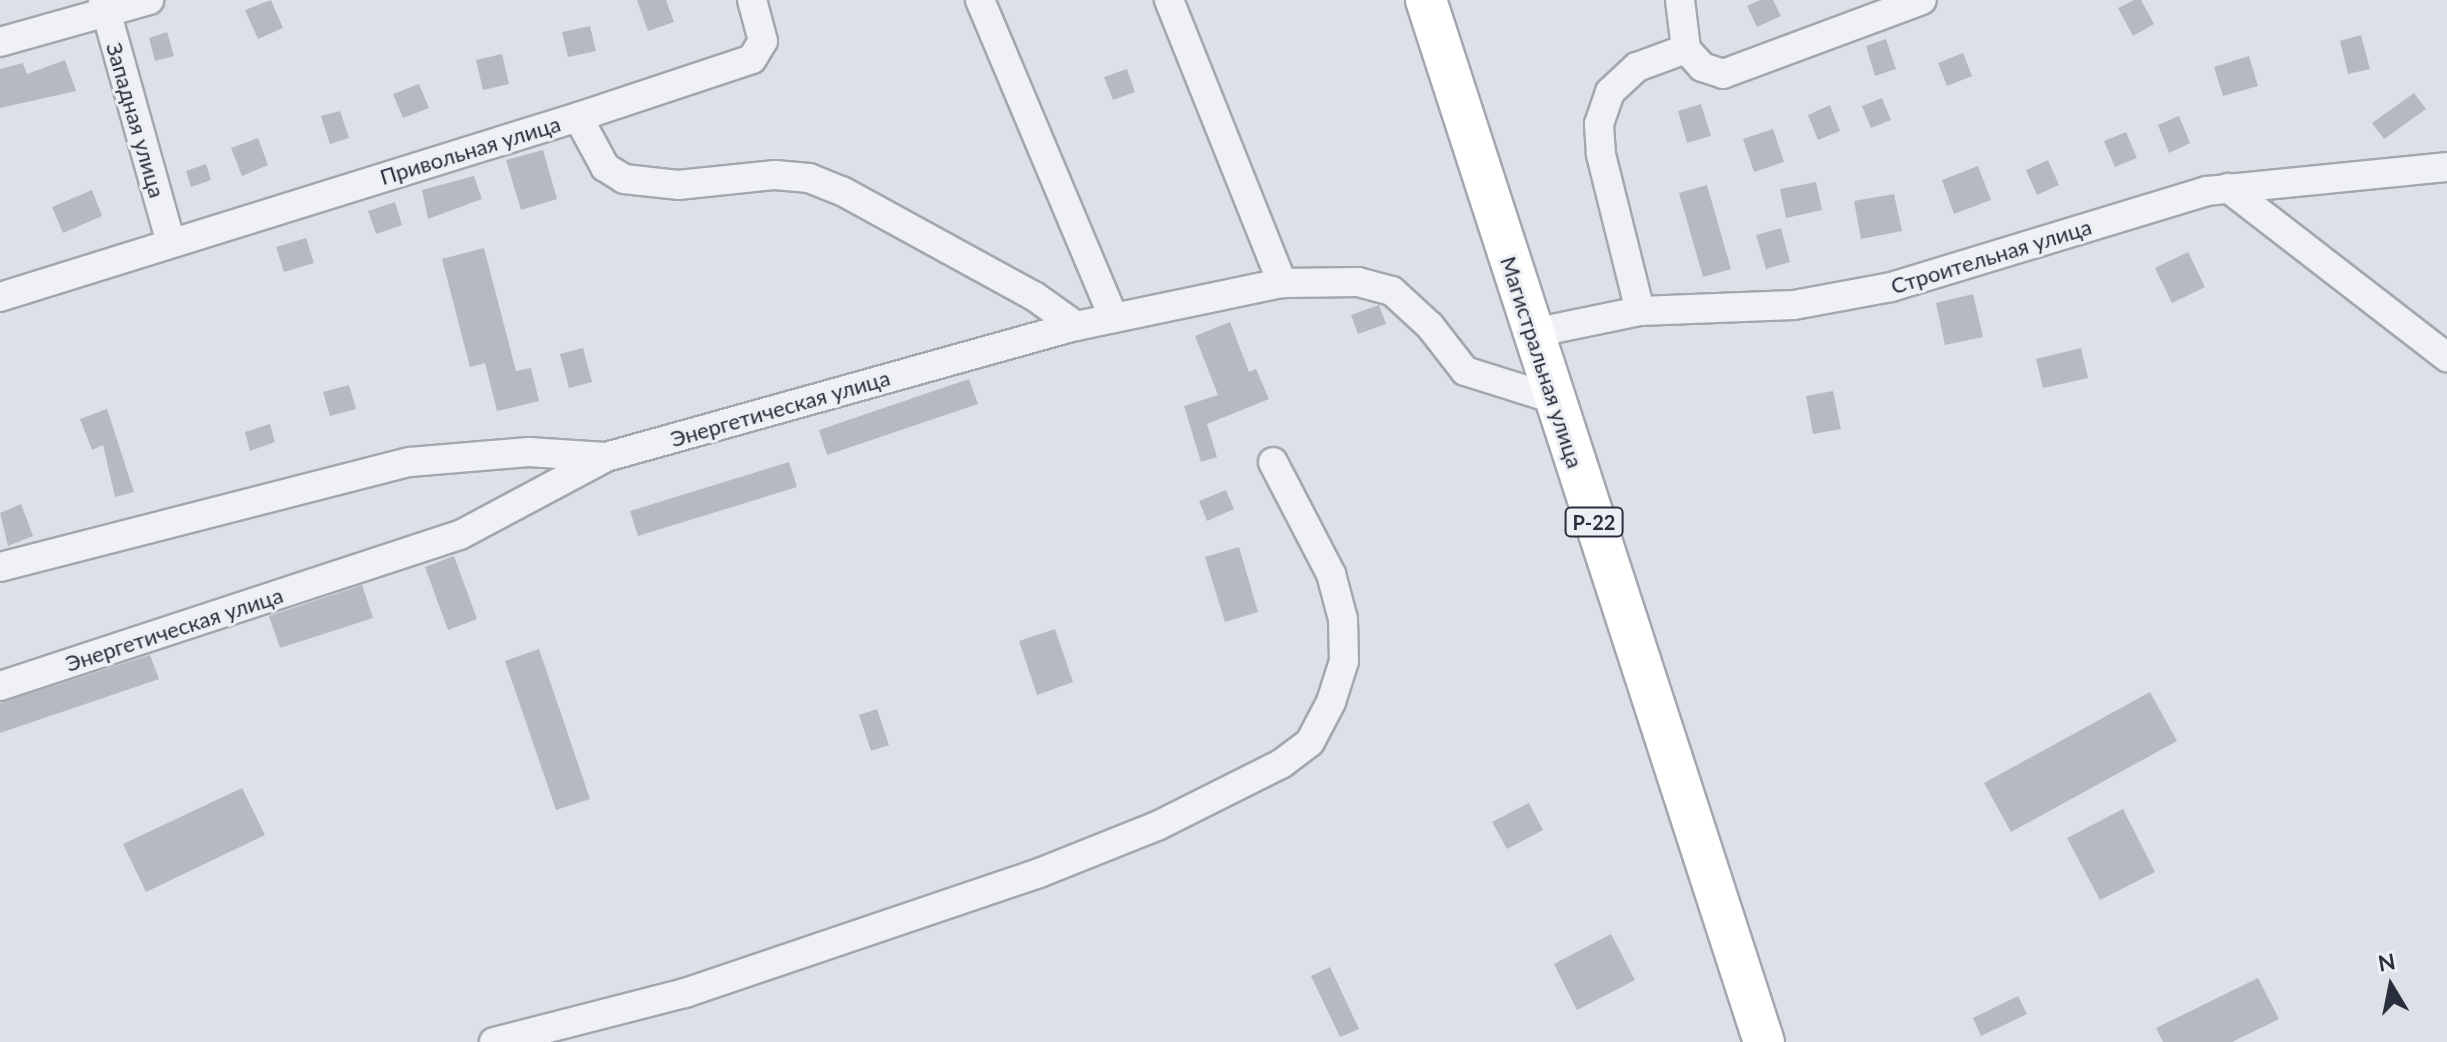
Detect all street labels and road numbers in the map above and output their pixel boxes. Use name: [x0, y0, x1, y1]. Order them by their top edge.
street label: Западная улица: [101, 39, 171, 201]
street label: Привольная улица: [377, 110, 563, 190]
street label: Строительная улица: [1887, 213, 2095, 299]
street label: Магистральная улица: [1495, 253, 1589, 471]
street label: Энергетическая улица: [667, 364, 893, 452]
road number: Р-22: [1564, 506, 1624, 538]
street label: Энергетическая улица: [62, 581, 286, 677]

